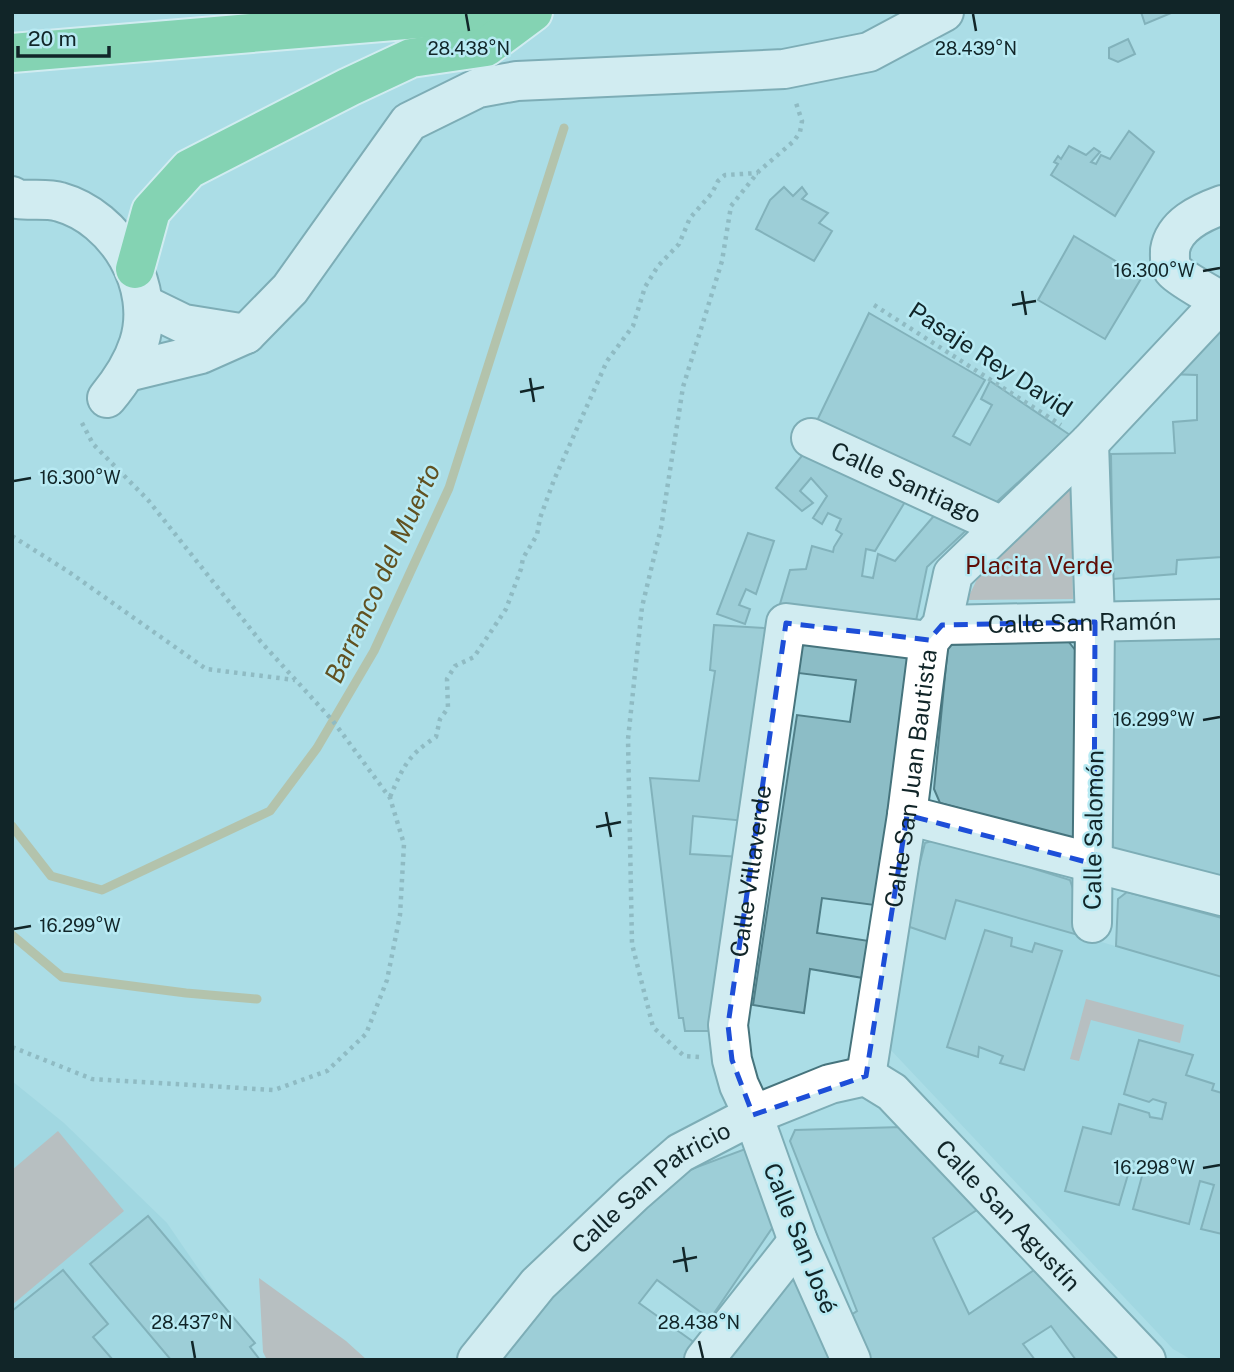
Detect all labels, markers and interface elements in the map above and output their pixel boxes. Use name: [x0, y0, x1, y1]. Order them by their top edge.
scale bar: [18, 14, 108, 58]
text: 20 m: [28, 26, 77, 51]
text: 28.438°N: [428, 38, 510, 59]
text: 28.439°N: [935, 38, 1017, 59]
text: 16.300°W: [1113, 260, 1195, 281]
street label: Pasaje Rey David: [904, 296, 1078, 422]
street label: Calle Santiago: [827, 435, 986, 529]
water label: Barranco del Muerto: [318, 458, 446, 688]
text: 16.300°W: [39, 467, 121, 488]
park label: Placita Verde: [965, 551, 1113, 579]
street label: Calle San Ramón: [987, 606, 1177, 638]
street label: Calle San Juan Bautista: [879, 647, 942, 910]
text: 16.299°W: [1113, 709, 1195, 730]
street label: Calle Salomón: [1078, 750, 1108, 910]
street label: Calle Villaverde: [724, 783, 776, 959]
text: 16.299°W: [39, 915, 121, 936]
street label: Calle San Patricio: [566, 1115, 735, 1259]
street label: Calle San Agustín: [930, 1134, 1087, 1296]
text: 16.298°W: [1113, 1157, 1195, 1178]
street label: Calle San José: [758, 1159, 844, 1317]
text: 28.437°N: [151, 1312, 233, 1333]
text: 28.438°N: [658, 1312, 740, 1333]

